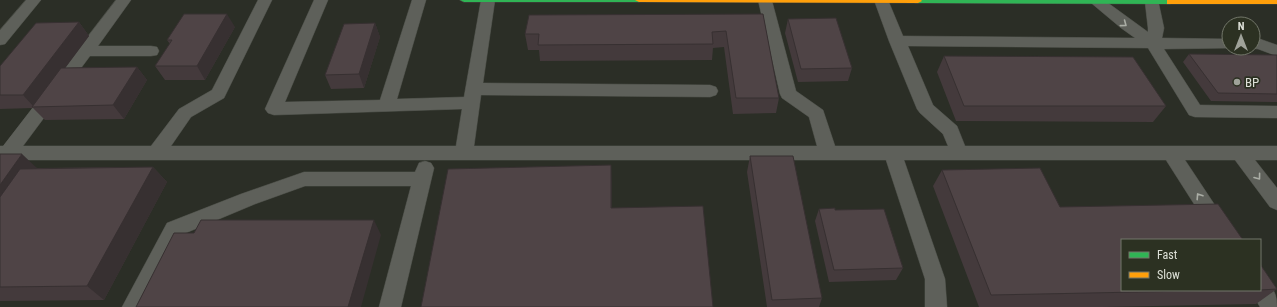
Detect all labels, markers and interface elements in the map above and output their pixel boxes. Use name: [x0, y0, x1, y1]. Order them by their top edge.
north arrow: [1221, 16, 1261, 56]
one-way arrow: [1120, 19, 1127, 26]
text: N: [1238, 20, 1245, 33]
place label: BP: [1245, 75, 1259, 90]
marker: BP: [1232, 77, 1242, 87]
one-way arrow: [1254, 173, 1261, 180]
one-way arrow: [1196, 193, 1204, 200]
legend: [1121, 239, 1261, 291]
text: Fast: [1157, 248, 1178, 262]
text: Slow: [1157, 268, 1180, 282]

